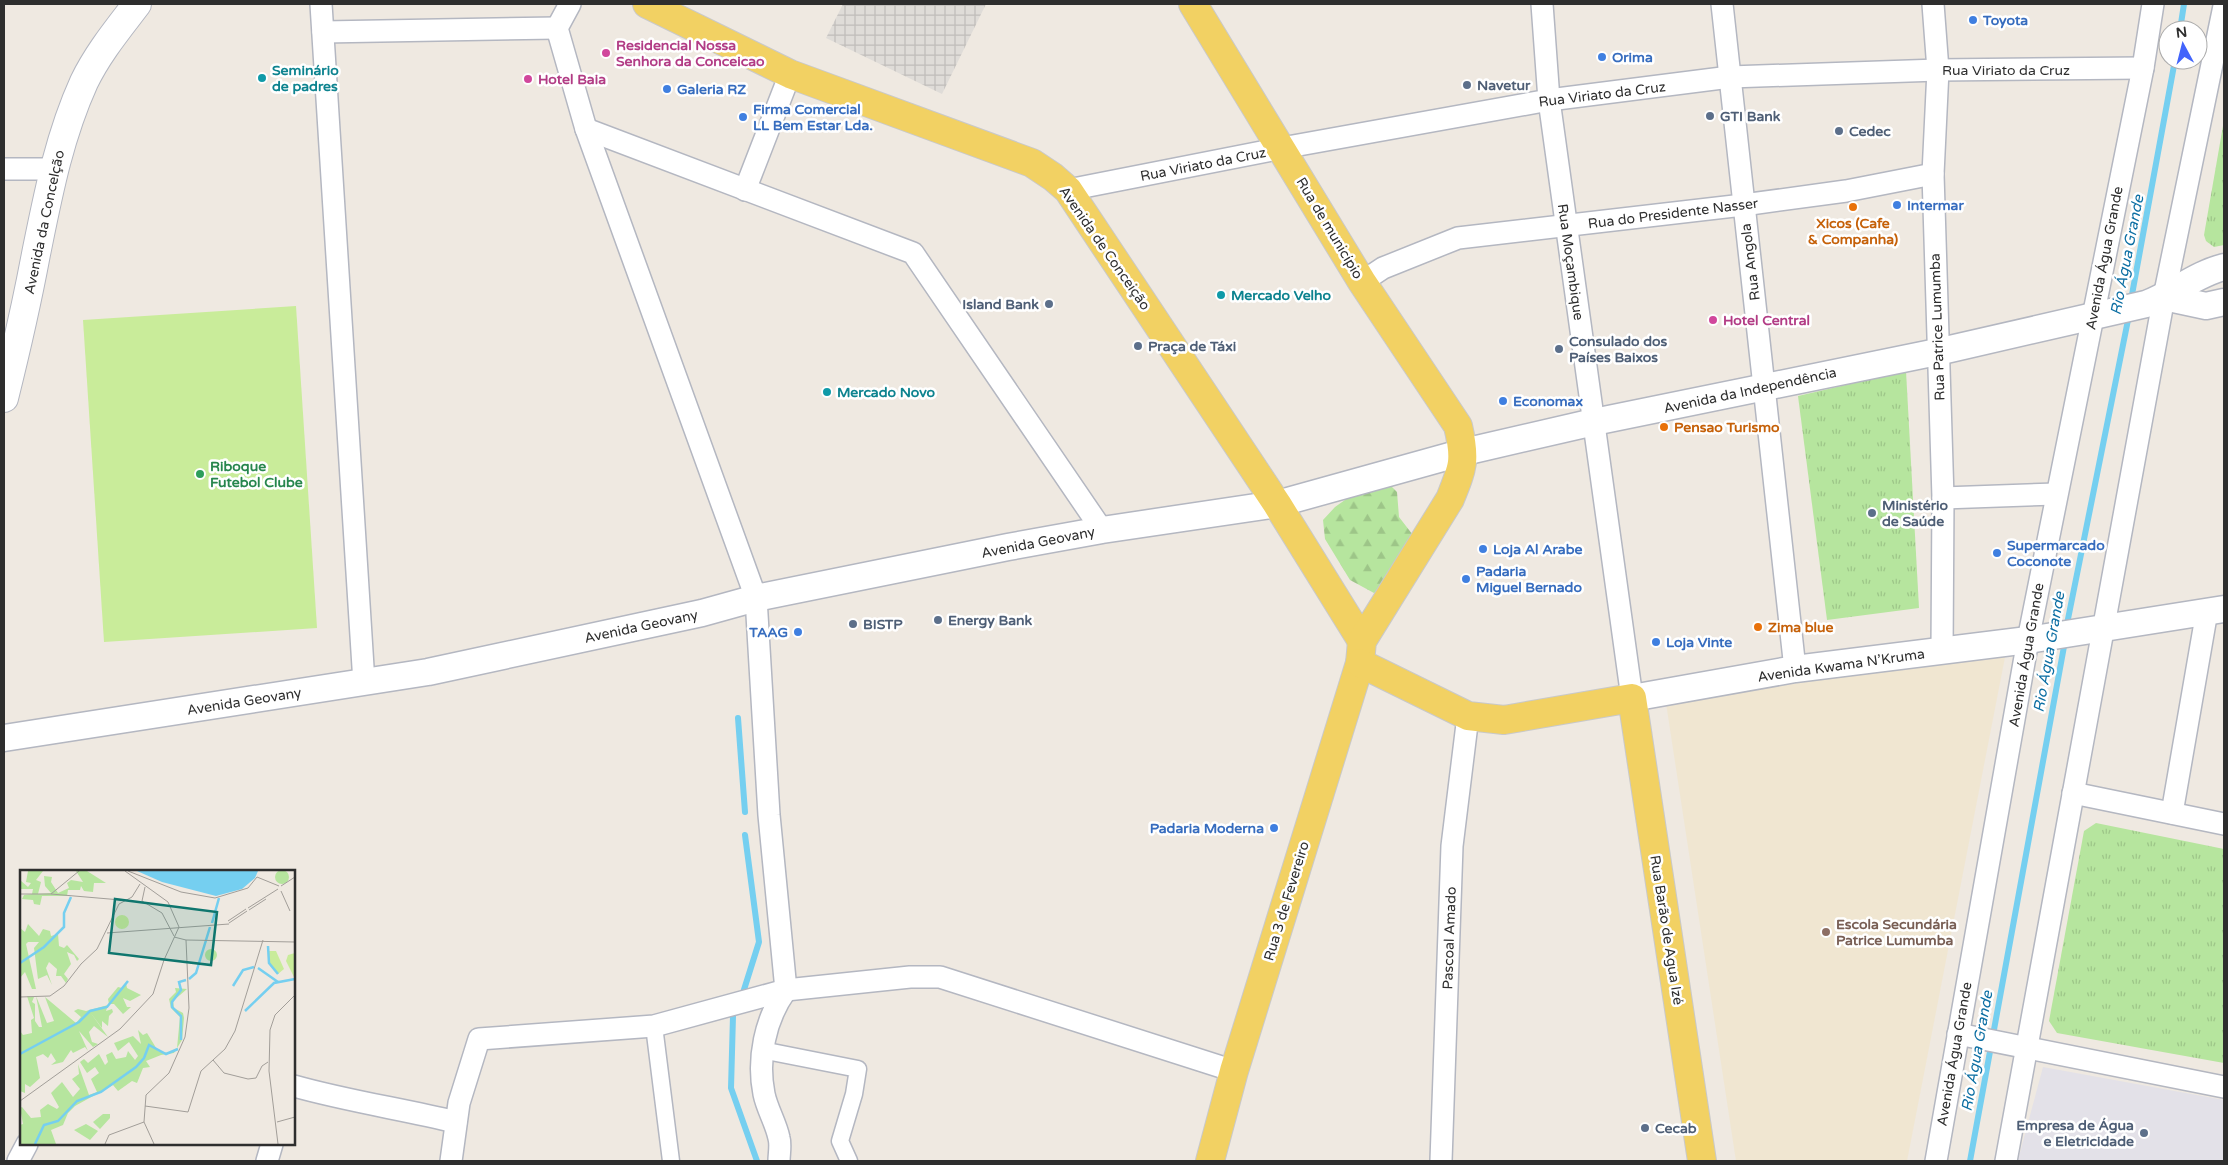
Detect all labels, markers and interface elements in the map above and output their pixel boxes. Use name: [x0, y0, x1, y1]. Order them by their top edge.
place label: Toyota: [1982, 12, 2028, 29]
marker: Toyota: [1967, 14, 1979, 26]
north arrow: [2158, 20, 2208, 70]
text: N: [2175, 23, 2188, 42]
place label: Residencial Nossa Senhora da Conceicao: [616, 37, 765, 70]
marker: Residencial Nossa Senhora da Conceicao: [600, 47, 612, 59]
place label: Orima: [1612, 49, 1653, 66]
marker: Orima: [1596, 51, 1608, 63]
place label: Seminário de padres: [272, 62, 339, 95]
street label: Rua Viriato da Cruz: [1942, 62, 2070, 79]
place label: Hotel Baia: [538, 71, 606, 88]
marker: Seminário de padres: [256, 72, 268, 84]
marker: Hotel Baia: [522, 73, 534, 85]
place label: Navetur: [1477, 77, 1531, 94]
street label: Rua Viriato da Cruz: [1538, 78, 1667, 111]
marker: Navetur: [1461, 79, 1473, 91]
place label: Galeria RZ: [677, 81, 746, 98]
marker: Galeria RZ: [661, 83, 673, 95]
place label: Firma Comercial LL Bem Estar Lda.: [753, 101, 873, 134]
place label: GTI Bank: [1720, 108, 1781, 125]
marker: GTI Bank: [1704, 110, 1716, 122]
marker: Firma Comercial LL Bem Estar Lda.: [737, 111, 749, 123]
place label: Cedec: [1849, 123, 1891, 140]
marker: Cedec: [1833, 125, 1845, 137]
street label: Rua Viriato da Cruz: [1139, 144, 1267, 185]
street label: Avenida da Concelção: [21, 148, 68, 296]
street label: Rua de município: [1293, 174, 1367, 282]
street label: Avenida de Conceição: [1055, 183, 1154, 313]
street label: Avenida Água Grande: [2082, 185, 2127, 331]
water label: Rio Água Grande: [2107, 192, 2148, 317]
street label: Rua do Presidente Nasser: [1587, 195, 1760, 232]
place label: Intermar: [1907, 197, 1964, 214]
marker: Intermar: [1891, 199, 1903, 211]
marker: Xicos (Cafe & Companha): [1847, 201, 1859, 213]
street label: Rua Moçambique: [1554, 203, 1587, 322]
place label: Xicos (Cafe & Companha): [1808, 215, 1898, 248]
street label: Rua Angola: [1737, 222, 1764, 301]
street label: Rua Patrice Lumumba: [1926, 253, 1949, 401]
place label: Mercado Velho: [1231, 287, 1332, 304]
marker: Mercado Velho: [1215, 289, 1227, 301]
place label: Island Bank: [962, 296, 1039, 313]
marker: Island Bank: [1043, 298, 1055, 310]
place label: Hotel Central: [1723, 312, 1810, 329]
marker: Hotel Central: [1707, 314, 1719, 326]
place label: Consulado dos Países Baixos: [1569, 333, 1667, 366]
place label: Praça de Táxi: [1148, 338, 1236, 355]
marker: Praça de Táxi: [1132, 340, 1144, 352]
marker: Consulado dos Países Baixos: [1553, 343, 1565, 355]
street label: Avenida da Independência: [1662, 364, 1838, 417]
place label: Mercado Novo: [837, 384, 936, 401]
marker: Mercado Novo: [821, 386, 833, 398]
place label: Economax: [1513, 393, 1583, 410]
marker: Economax: [1497, 395, 1509, 407]
place label: Pensao Turismo: [1674, 419, 1780, 436]
marker: Pensao Turismo: [1658, 421, 1670, 433]
place label: Riboque Futebol Clube: [210, 458, 303, 491]
marker: Riboque Futebol Clube: [194, 468, 206, 480]
place label: Ministério de Saúde: [1882, 497, 1949, 530]
marker: Ministério de Saúde: [1866, 507, 1878, 519]
street label: Avenida Geovany: [980, 523, 1097, 562]
place label: Supermarcado Coconote: [2007, 537, 2105, 570]
place label: Loja Al Arabe: [1493, 541, 1583, 558]
marker: Loja Al Arabe: [1477, 543, 1489, 555]
marker: Supermarcado Coconote: [1991, 547, 2003, 559]
place label: Padaria Miguel Bernado: [1476, 563, 1582, 596]
marker: Padaria Miguel Bernado: [1460, 573, 1472, 585]
street label: Avenida Água Grande: [2005, 582, 2048, 728]
water label: Rio Água Grande: [2030, 589, 2069, 714]
street label: Avenida Geovany: [583, 606, 700, 647]
place label: Energy Bank: [948, 612, 1033, 629]
marker: Energy Bank: [932, 614, 944, 626]
place label: BISTP: [863, 616, 903, 633]
marker: BISTP: [847, 618, 859, 630]
place label: Zima blue: [1768, 619, 1834, 636]
marker: Zima blue: [1752, 621, 1764, 633]
place label: TAAG: [748, 624, 788, 641]
marker: TAAG: [792, 626, 804, 638]
place label: Loja Vinte: [1666, 634, 1732, 651]
marker: Loja Vinte: [1650, 636, 1662, 648]
street label: Avenida Kwama N’Kruma: [1756, 645, 1926, 686]
street label: Avenida Geovany: [186, 684, 303, 719]
place label: Padaria Moderna: [1150, 820, 1264, 837]
marker: Padaria Moderna: [1268, 822, 1280, 834]
street label: Rua 3 de Fevereiro: [1260, 839, 1313, 963]
street label: Rua Barão de Agua Izé: [1646, 854, 1687, 1006]
inset map: [20, 870, 295, 1145]
street label: Pascoal Amado: [1439, 886, 1460, 990]
place label: Escola Secundária Patrice Lumumba: [1836, 916, 1957, 949]
marker: Escola Secundária Patrice Lumumba: [1820, 926, 1832, 938]
street label: Avenida Água Grande: [1933, 981, 1976, 1127]
water label: Rio Água Grande: [1958, 988, 1997, 1113]
place label: Empresa de Água e Eletricidade: [2016, 1117, 2134, 1150]
place label: Cecab: [1655, 1120, 1697, 1137]
marker: Cecab: [1639, 1122, 1651, 1134]
marker: Empresa de Água e Eletricidade: [2138, 1127, 2150, 1139]

